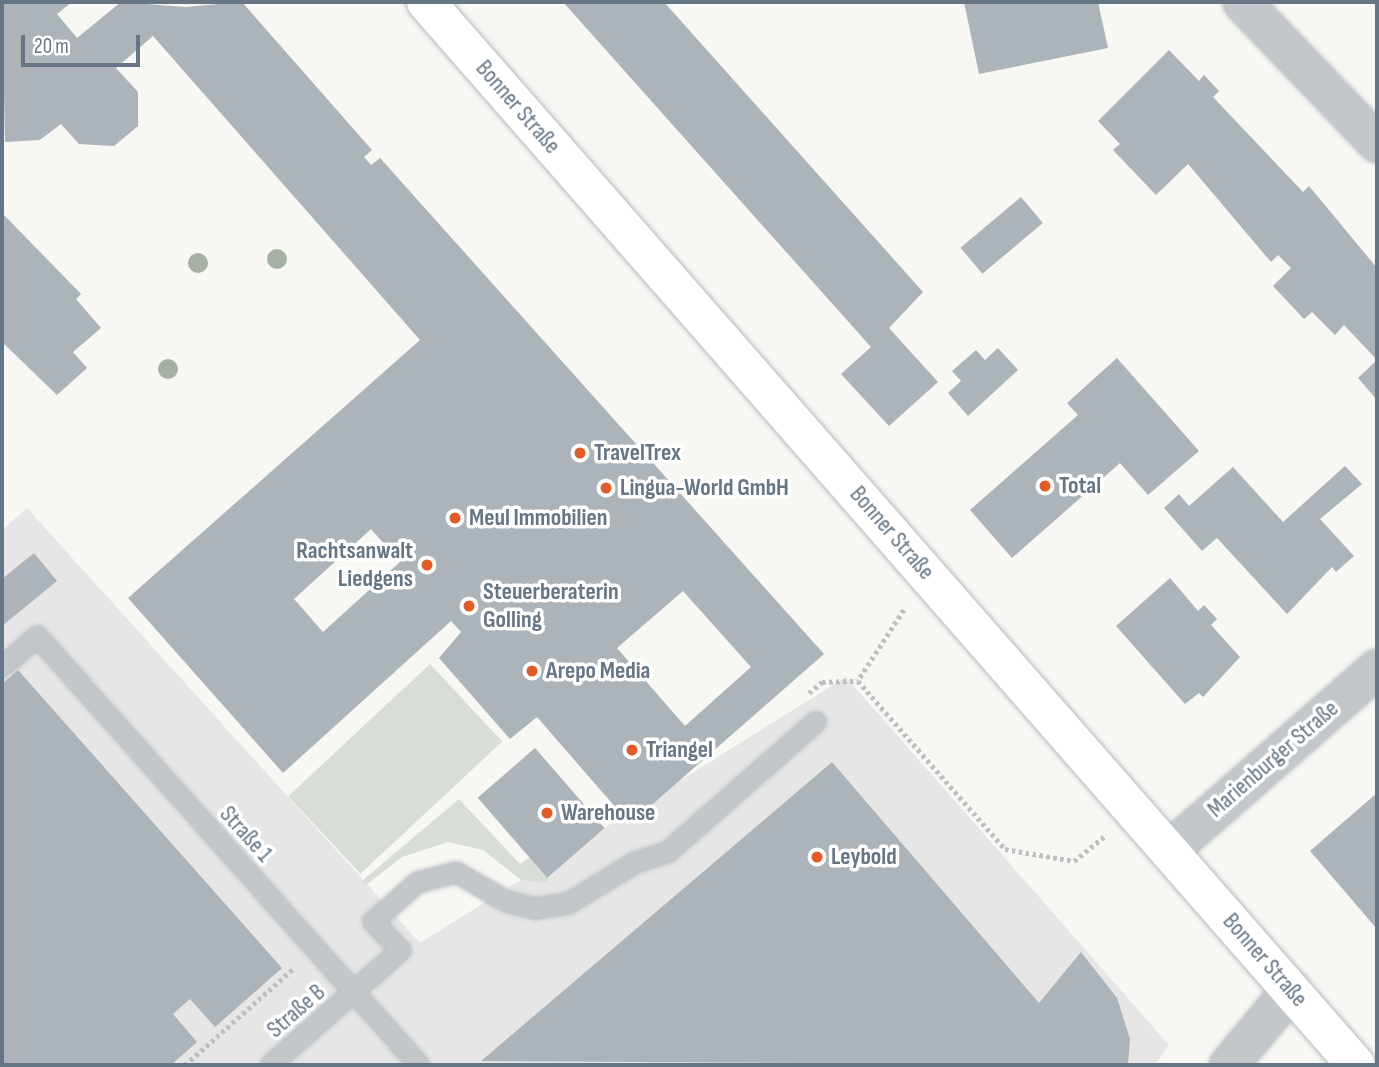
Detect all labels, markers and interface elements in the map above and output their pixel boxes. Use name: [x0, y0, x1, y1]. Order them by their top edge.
scale bar: [24, 21, 144, 65]
text: 20 m: [34, 34, 69, 59]
street label: Bonner Straße: [470, 54, 566, 160]
place label: TravelTrex: [594, 439, 681, 467]
marker: TravelTrex: [572, 445, 588, 461]
place label: Total: [1059, 472, 1101, 500]
place label: Lingua-World GmbH: [620, 474, 789, 502]
marker: Total: [1037, 478, 1053, 494]
marker: Lingua-World GmbH: [598, 480, 614, 496]
street label: Bonner Straße: [844, 480, 940, 586]
place label: Meul Immobilien: [469, 504, 607, 532]
marker: Meul Immobilien: [447, 510, 463, 526]
place label: Rachtsanwalt Liedgens: [296, 537, 413, 593]
marker: Rachtsanwalt Liedgens: [419, 557, 435, 573]
place label: Steuerberaterin Golling: [483, 578, 619, 634]
marker: Steuerberaterin Golling: [461, 598, 477, 614]
place label: Arepo Media: [546, 657, 650, 685]
marker: Arepo Media: [524, 663, 540, 679]
street label: Marienburger Straße: [1202, 694, 1344, 824]
place label: Triangel: [646, 736, 713, 764]
marker: Triangel: [624, 742, 640, 758]
place label: Warehouse: [561, 799, 655, 827]
street label: Straße 1: [213, 800, 279, 868]
marker: Warehouse: [539, 805, 555, 821]
place label: Leybold: [831, 843, 897, 871]
marker: Leybold: [809, 849, 825, 865]
street label: Bonner Straße: [1217, 907, 1313, 1013]
street label: Straße B: [261, 978, 331, 1044]

